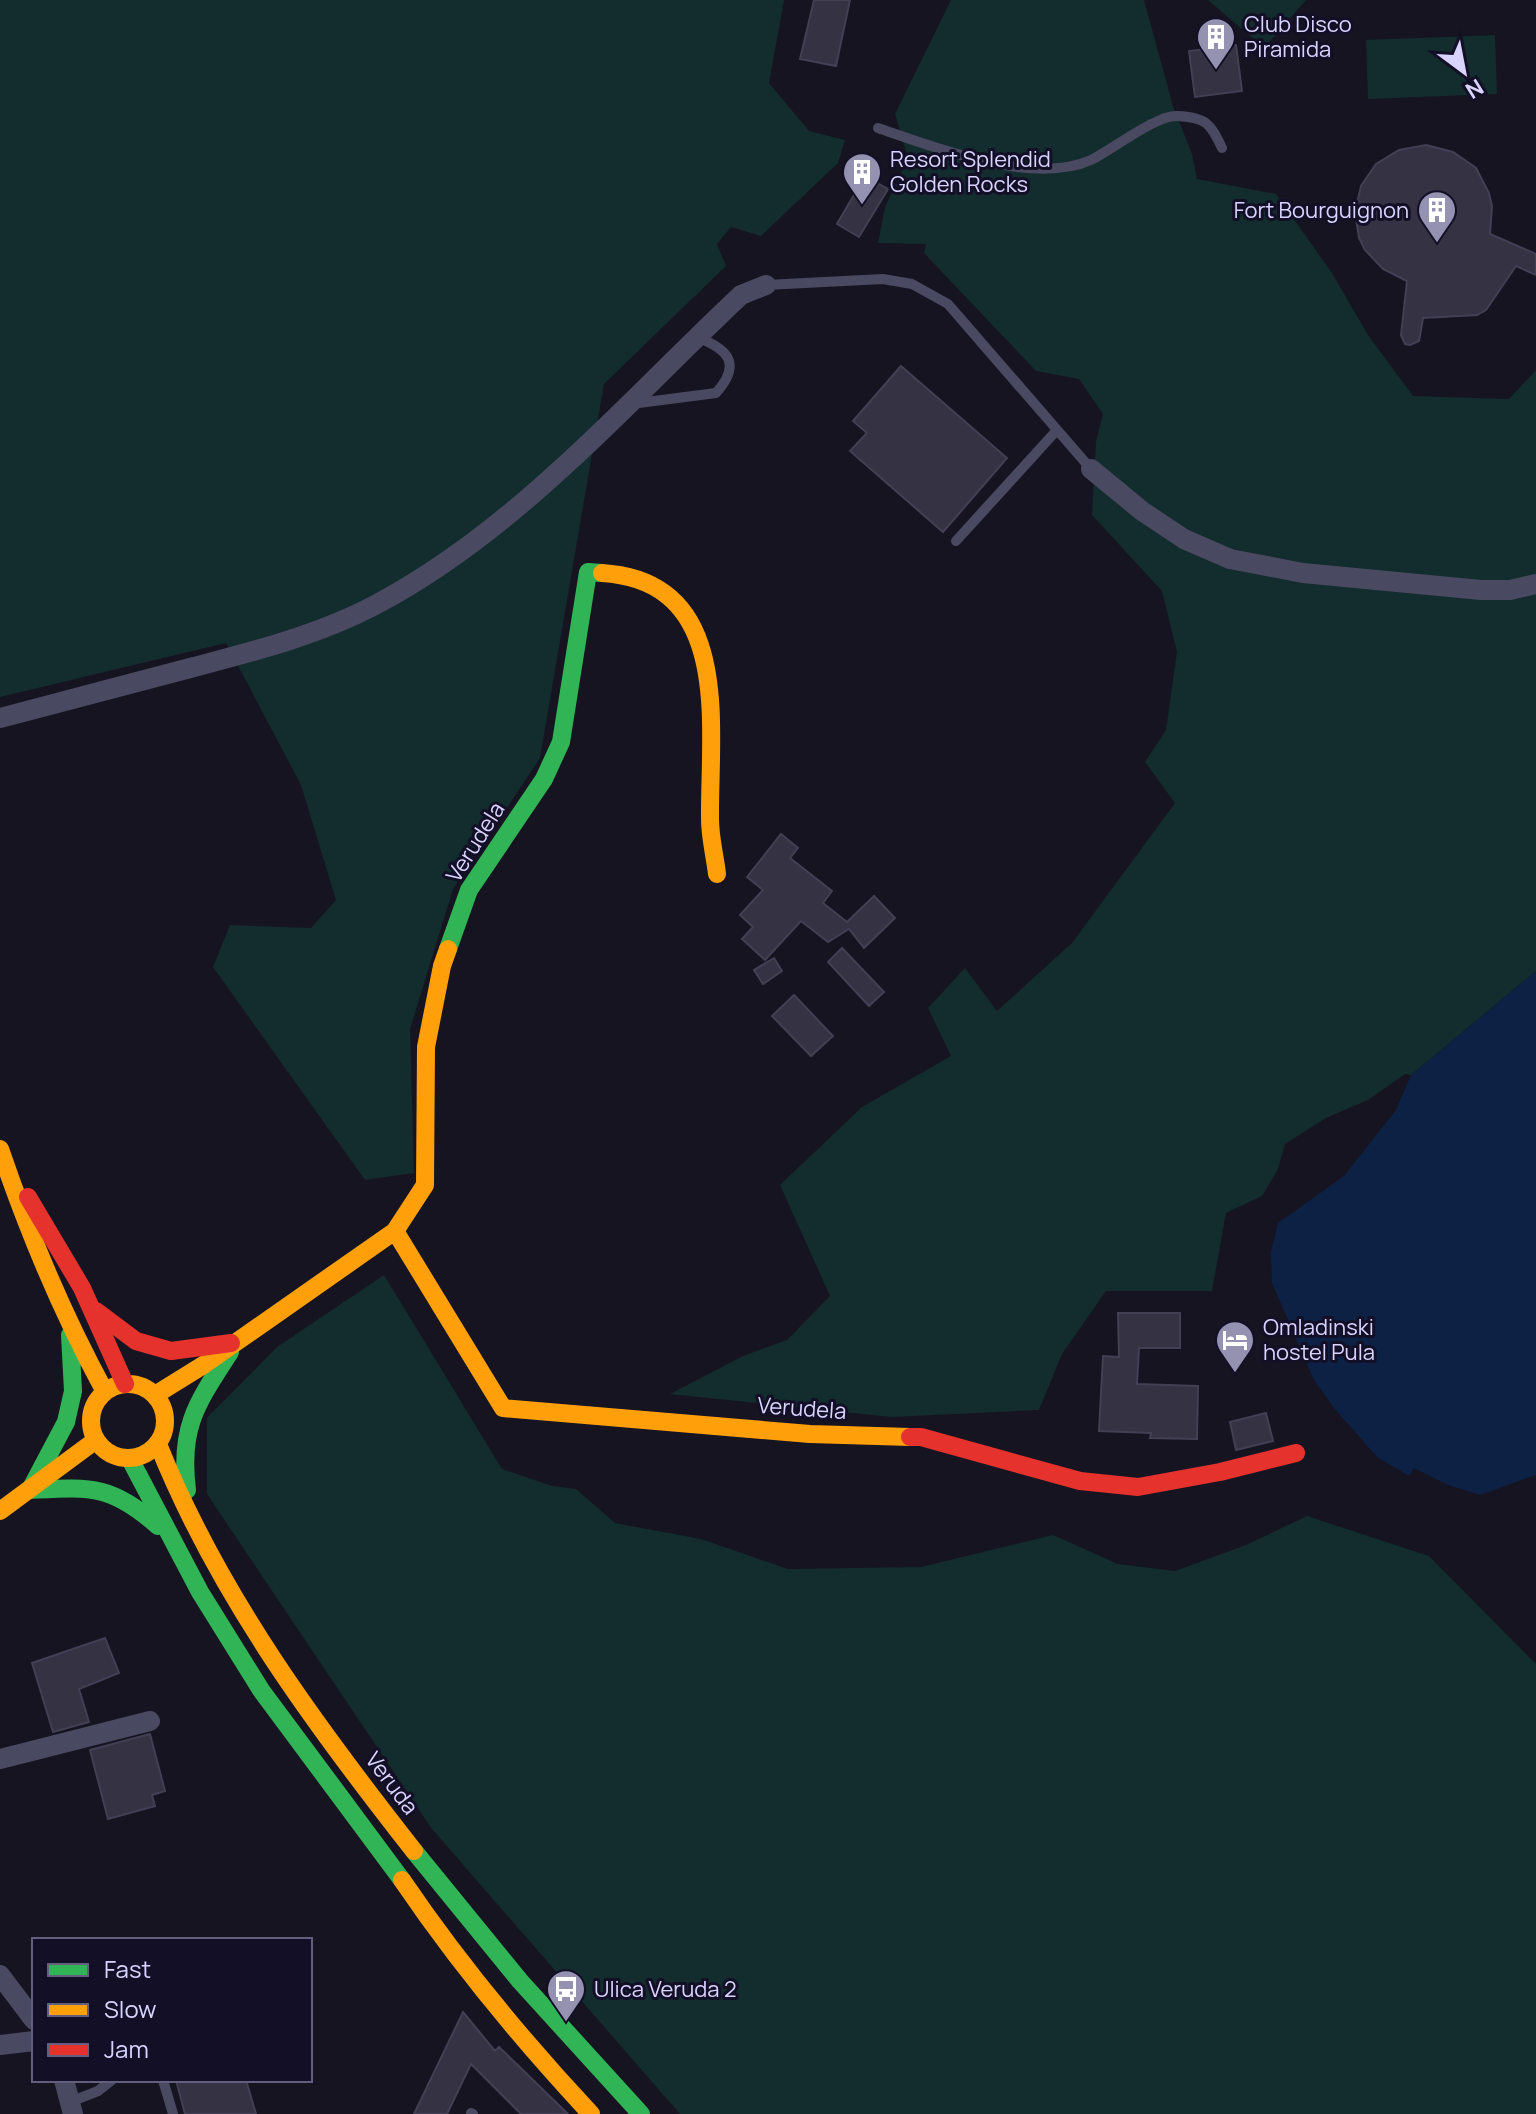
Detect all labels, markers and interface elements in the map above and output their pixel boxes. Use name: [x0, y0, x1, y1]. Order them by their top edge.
place label: Club Disco Piramida: [1244, 9, 1352, 64]
building icon: Club Disco Piramida: [1195, 16, 1237, 71]
north arrow: [1424, 32, 1504, 112]
text: N: [1460, 72, 1489, 106]
place label: Resort Splendid Golden Rocks: [890, 144, 1051, 199]
building icon: Resort Splendid Golden Rocks: [841, 151, 883, 206]
building icon: Fort Bourguignon: [1416, 189, 1458, 244]
place label: Fort Bourguignon: [1234, 195, 1409, 225]
street label: Verudela: [439, 796, 511, 888]
place label: Omladinski hostel Pula: [1263, 1312, 1375, 1367]
hotel icon: Omladinski hostel Pula: [1214, 1319, 1256, 1374]
street label: Verudela: [757, 1390, 847, 1426]
street label: Veruda: [359, 1746, 425, 1820]
legend: [32, 1938, 312, 2082]
text: Fast: [104, 1952, 151, 1985]
bus stop icon: Ulica Veruda 2: [545, 1968, 587, 2023]
place label: Ulica Veruda 2: [594, 1974, 736, 2004]
text: Slow: [104, 1992, 157, 2025]
text: Jam: [104, 2032, 149, 2065]

